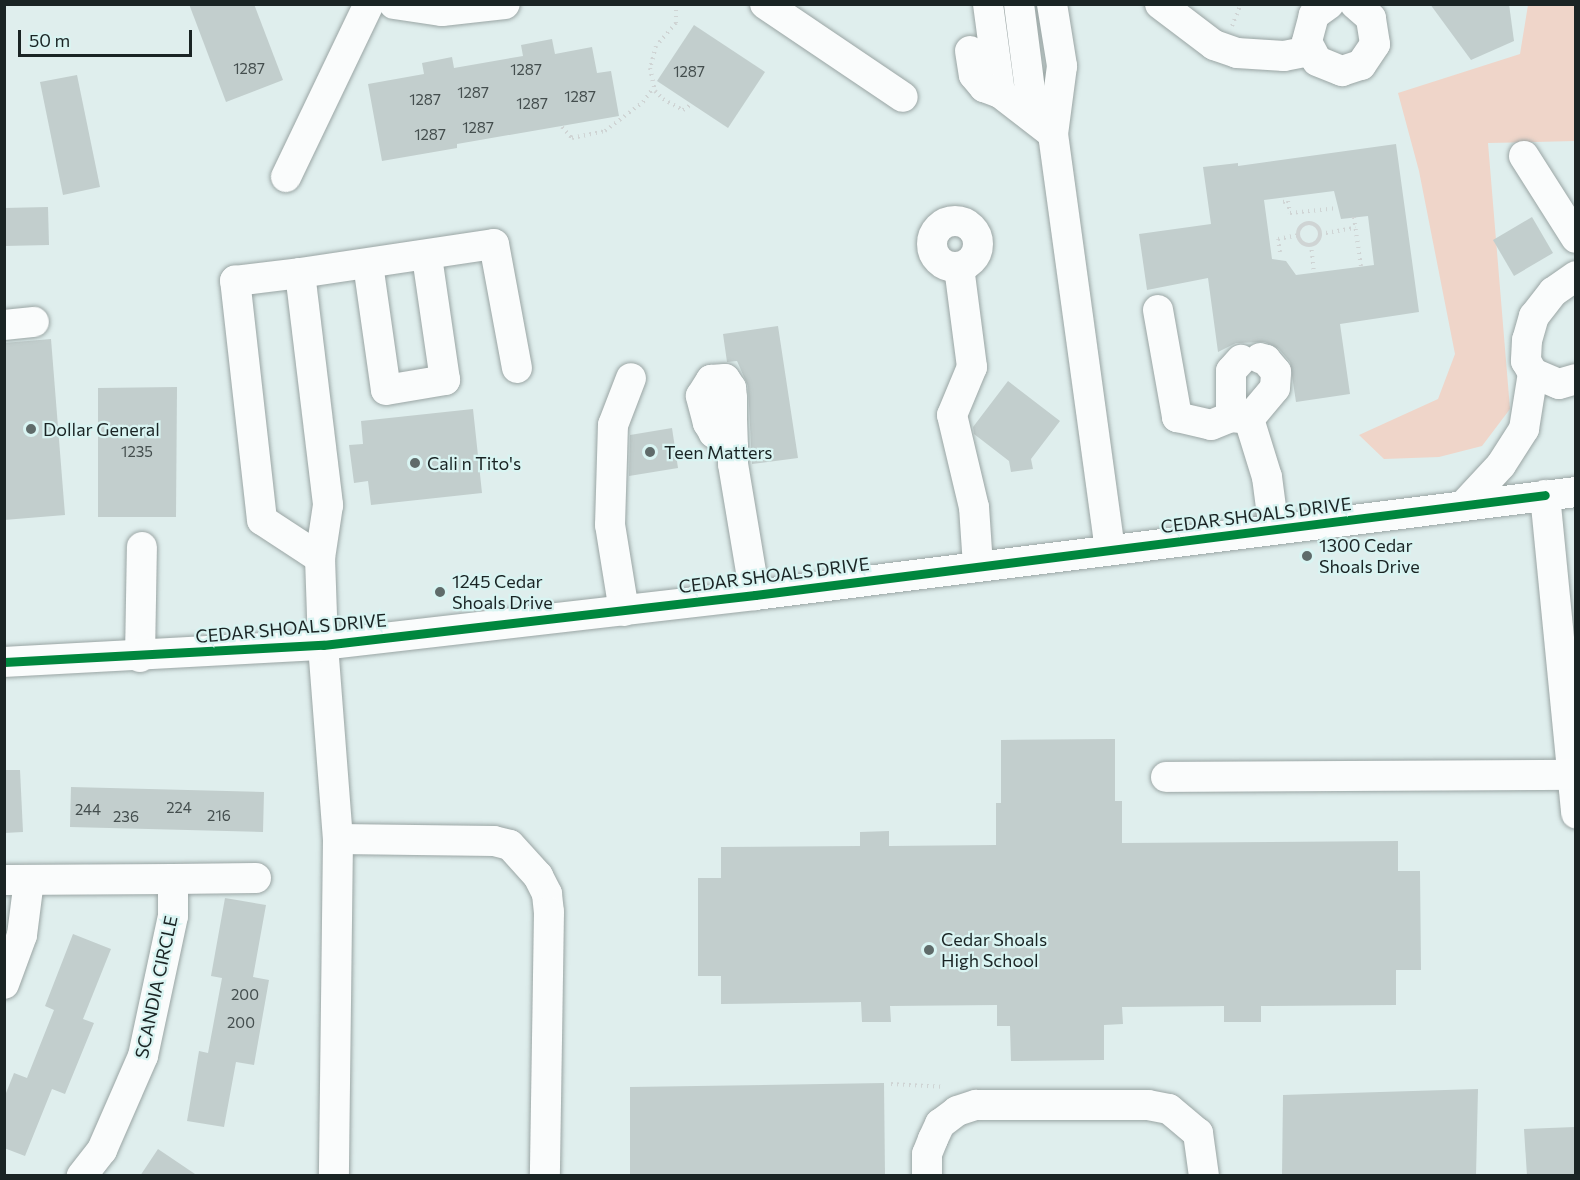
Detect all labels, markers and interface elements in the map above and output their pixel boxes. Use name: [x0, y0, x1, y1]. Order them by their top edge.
scale bar: [21, 18, 195, 56]
text: 50 m: [29, 29, 70, 51]
house number: 1287: [233, 60, 265, 78]
house number: 1287: [510, 61, 542, 79]
house number: 1287: [673, 63, 705, 81]
house number: 1287: [457, 84, 489, 102]
house number: 1287: [564, 88, 596, 106]
house number: 1287: [409, 91, 441, 109]
house number: 1287: [516, 95, 548, 113]
house number: 1287: [462, 119, 494, 137]
house number: 1287: [414, 126, 446, 144]
place label: Dollar General: [43, 418, 160, 440]
marker: Dollar General: [24, 422, 38, 436]
place label: Teen Matters: [664, 441, 773, 463]
house number: 1235: [121, 443, 153, 461]
marker: Teen Matters: [641, 443, 659, 461]
place label: Cali n Tito's: [427, 452, 521, 474]
marker: Cali n Tito's: [408, 456, 422, 470]
street label: CEDAR SHOALS DRIVE: [1159, 493, 1353, 537]
place label: 1300 Cedar Shoals Drive: [1319, 535, 1420, 578]
marker: 1300 Cedar Shoals Drive: [1300, 549, 1314, 563]
street label: CEDAR SHOALS DRIVE: [677, 553, 871, 597]
place label: 1245 Cedar Shoals Drive: [452, 571, 553, 614]
marker: 1245 Cedar Shoals Drive: [433, 585, 447, 599]
street label: CEDAR SHOALS DRIVE: [194, 609, 388, 647]
house number: 224: [166, 799, 192, 817]
house number: 244: [75, 801, 101, 819]
house number: 216: [207, 807, 231, 825]
house number: 236: [113, 808, 139, 826]
street label: SCANDIA CIRCLE: [130, 914, 182, 1060]
place label: Cedar Shoals High School: [941, 929, 1047, 972]
marker: Cedar Shoals High School: [922, 943, 936, 957]
house number: 200: [231, 986, 259, 1004]
house number: 200: [227, 1014, 255, 1032]

